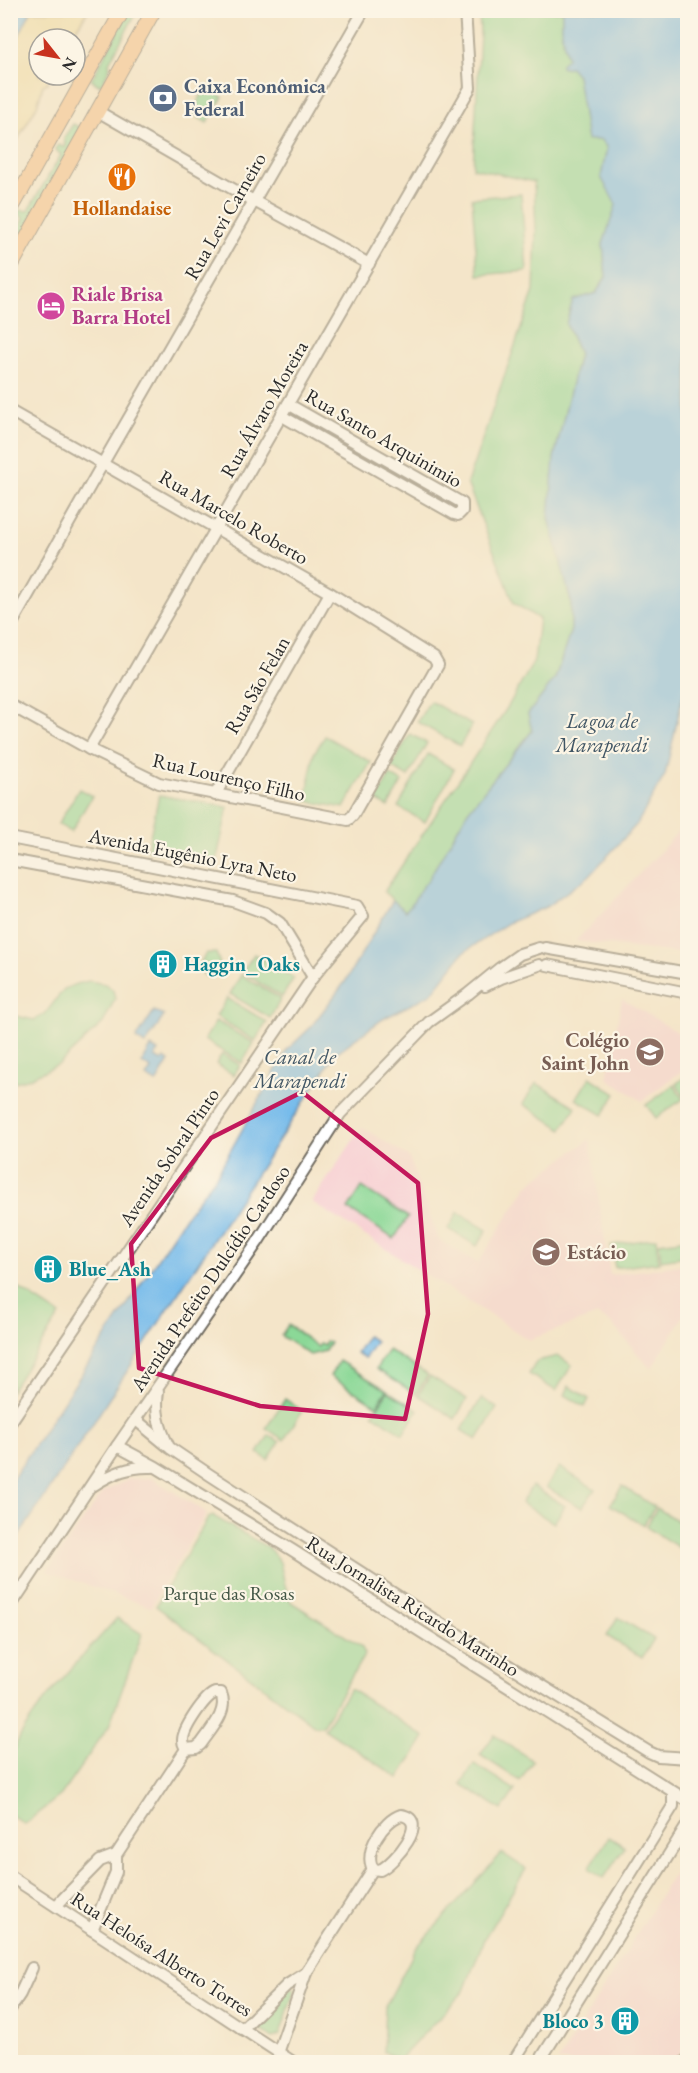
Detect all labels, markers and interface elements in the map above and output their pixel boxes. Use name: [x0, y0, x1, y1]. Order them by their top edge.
north arrow: [27, 27, 87, 87]
text: N: [57, 54, 82, 75]
place label: Caixa Econômica Federal: [184, 73, 326, 122]
bank icon: Caixa Econômica Federal: [147, 82, 179, 114]
street label: Rua Levi Carneiro: [178, 148, 272, 284]
restaurant icon: Hollandaise: [106, 161, 138, 193]
place label: Hollandaise: [73, 195, 171, 221]
place label: Riale Brisa Barra Hotel: [72, 281, 171, 330]
hotel icon: Riale Brisa Barra Hotel: [35, 290, 67, 322]
street label: Rua Álvaro Moreira: [214, 336, 314, 482]
street label: Rua Santo Arquinimio: [301, 382, 467, 494]
street label: Rua Marcelo Roberto: [155, 464, 314, 570]
street label: Rua São Felan: [219, 631, 296, 739]
water label: Lagoa de Marapendi: [554, 707, 649, 758]
street label: Rua Lourenço Filho: [150, 747, 308, 807]
street label: Avenida Eugênio Lyra Neto: [86, 822, 299, 888]
building icon: Haggin_Oaks: [147, 948, 179, 980]
place label: Haggin_Oaks: [184, 951, 300, 977]
place label: Colégio Saint John: [542, 1027, 629, 1076]
school or university icon: Colégio Saint John: [634, 1036, 666, 1068]
water label: Canal de Marapendi: [252, 1043, 347, 1094]
street label: Avenida Sobral Pinto: [112, 1083, 225, 1232]
street label: Avenida Prefeito Dulcídio Cardoso: [124, 1160, 296, 1397]
school or university icon: Estácio: [530, 1236, 562, 1268]
place label: Estácio: [567, 1239, 626, 1265]
building icon: Blue_Ash: [32, 1253, 64, 1285]
place label: Blue_Ash: [69, 1256, 151, 1282]
street label: Rua Jornalista Ricardo Marinho: [301, 1530, 525, 1682]
park label: Parque das Rosas: [163, 1580, 295, 1606]
street label: Rua Heloísa Alberto Torres: [66, 1886, 258, 2022]
building icon: Bloco 3: [609, 2005, 641, 2037]
place label: Bloco 3: [543, 2008, 604, 2034]

